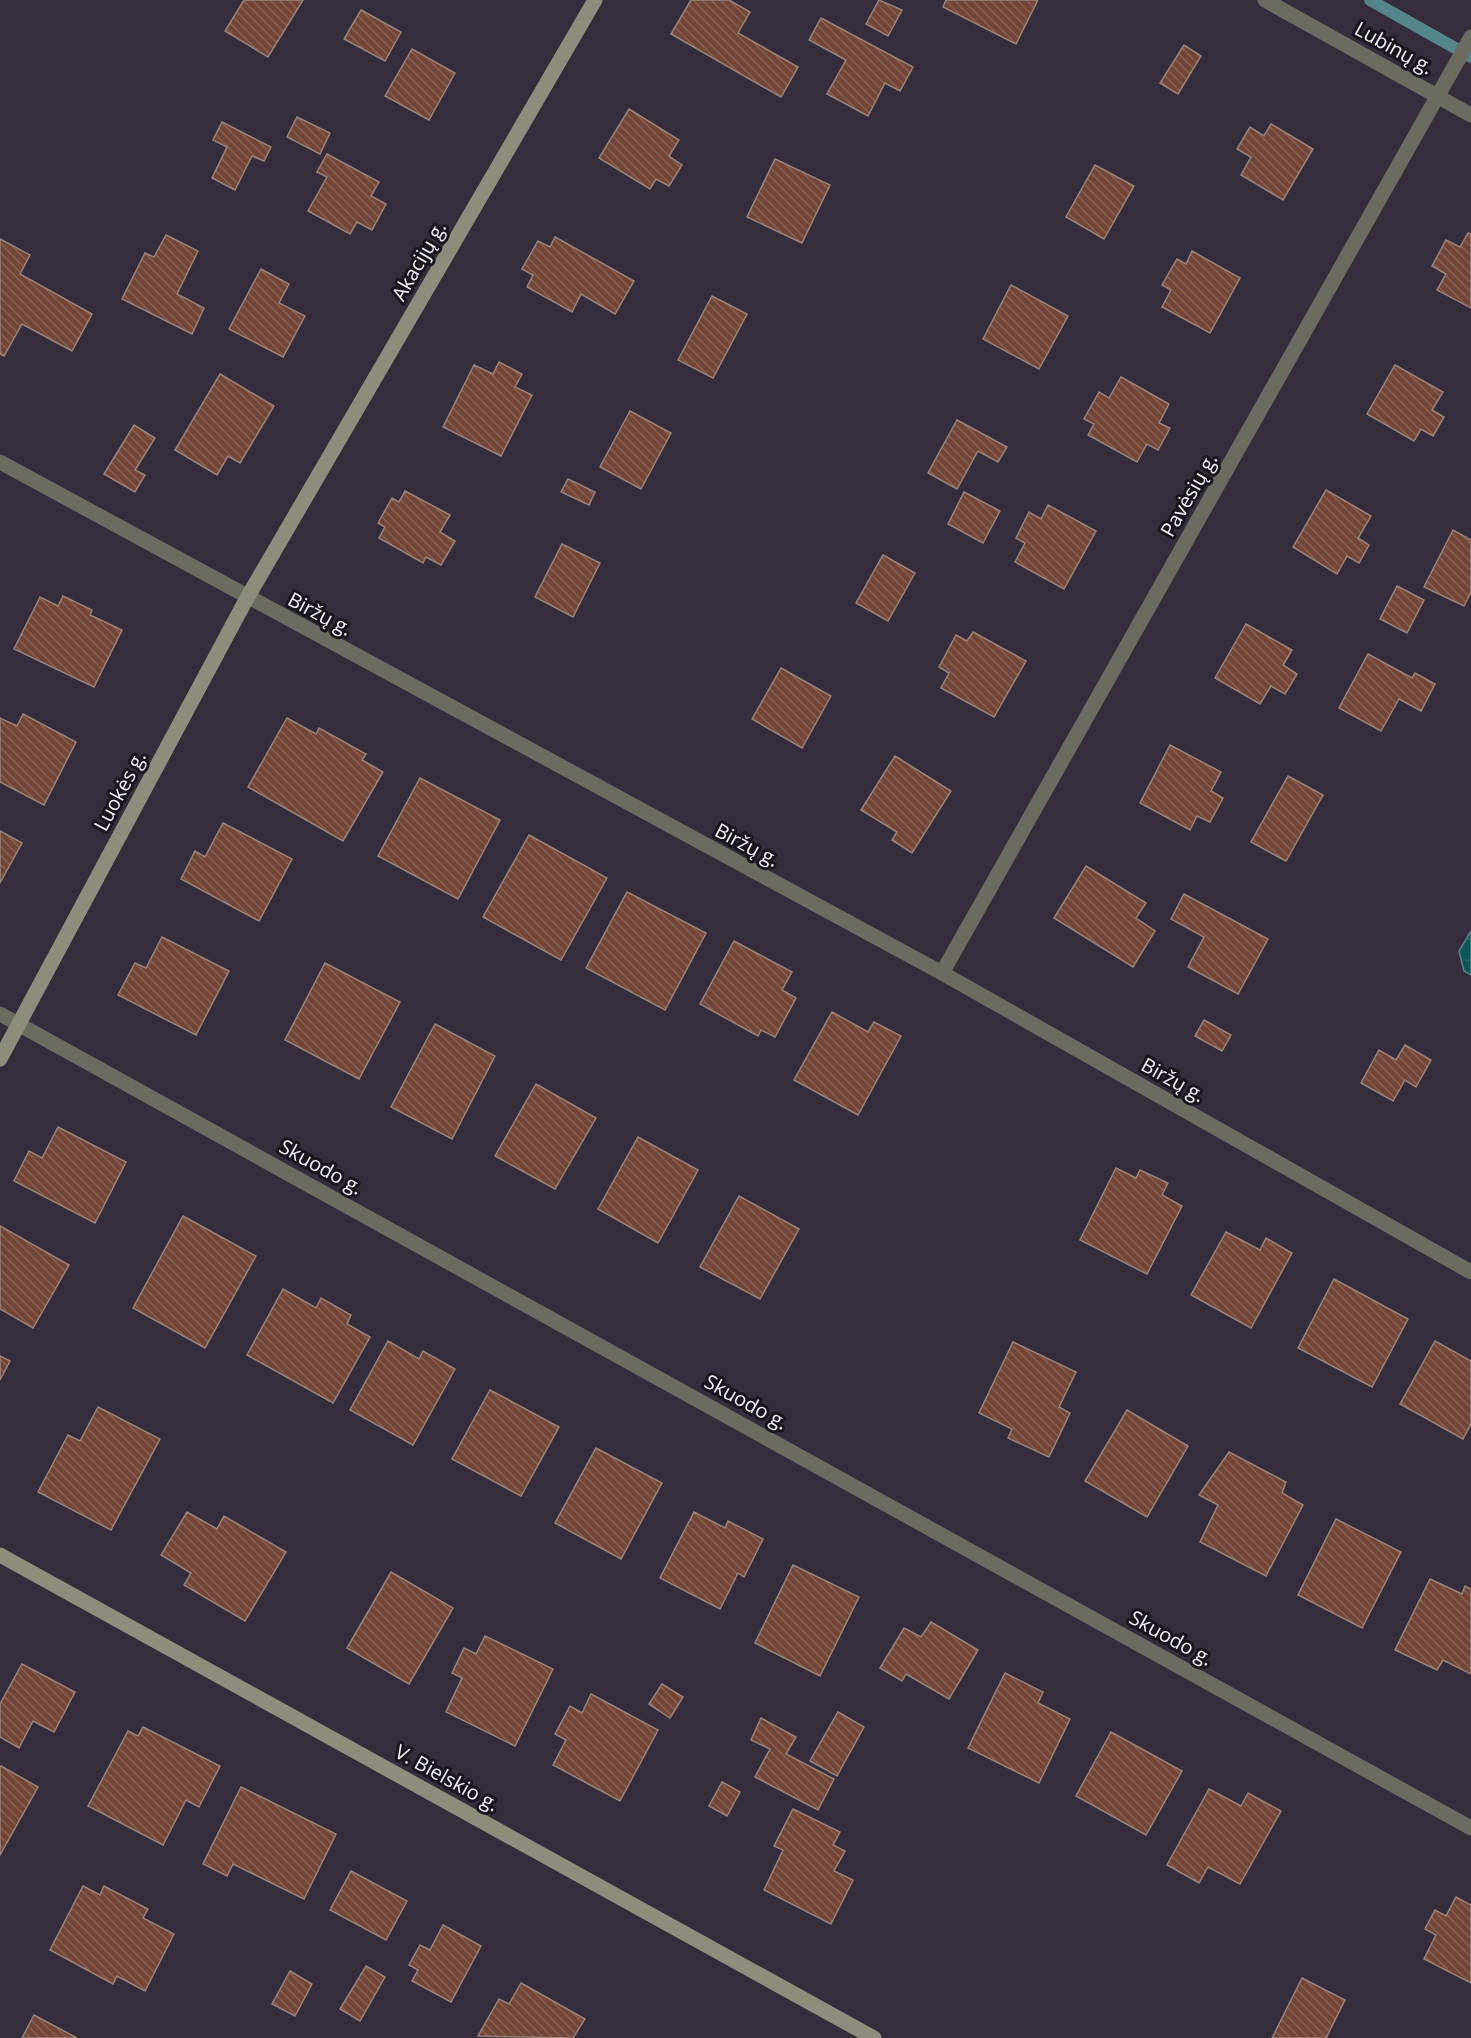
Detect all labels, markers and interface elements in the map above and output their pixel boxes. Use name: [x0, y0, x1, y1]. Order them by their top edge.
street label: Lubinų g.: [1350, 15, 1438, 80]
street label: Akacijų g.: [385, 216, 452, 305]
street label: Pavėsių g.: [1154, 448, 1223, 542]
street label: Biržų g.: [283, 585, 357, 642]
street label: Luokės g.: [87, 746, 152, 836]
street label: Biržų g.: [710, 816, 784, 873]
street label: Biržų g.: [1136, 1051, 1210, 1108]
street label: Skuodo g.: [275, 1133, 368, 1201]
street label: Skuodo g.: [700, 1368, 793, 1436]
street label: Skuodo g.: [1125, 1604, 1218, 1672]
street label: V. Bielskio g.: [390, 1738, 504, 1817]

